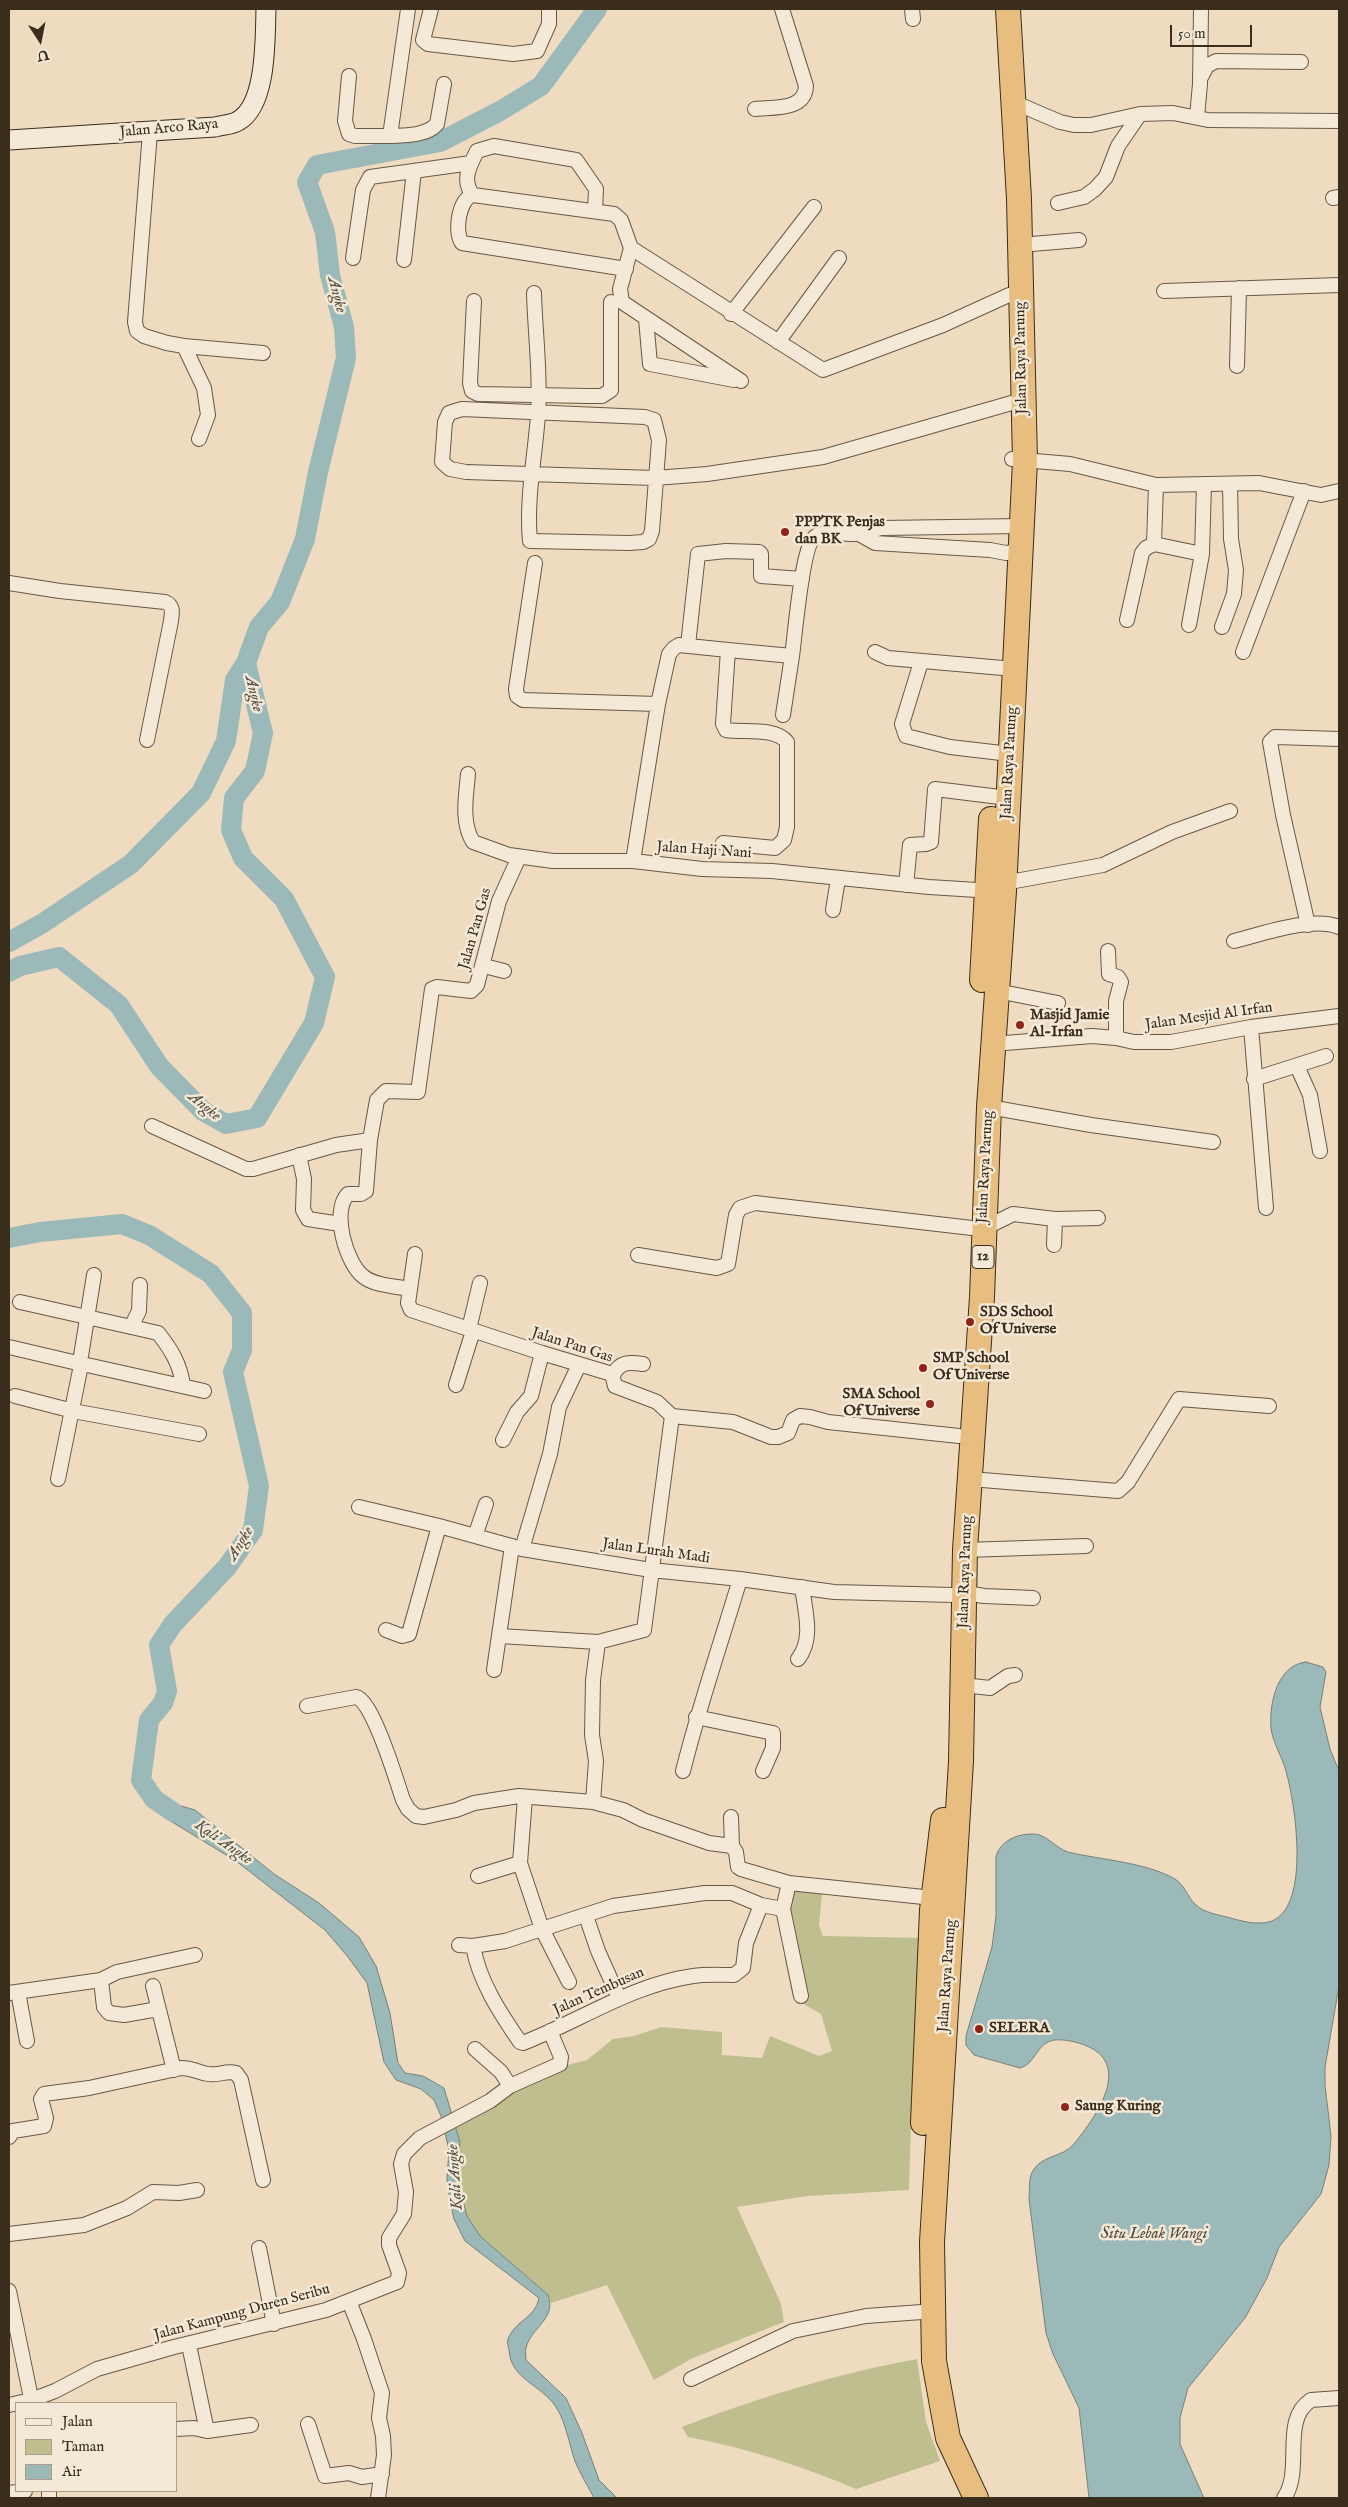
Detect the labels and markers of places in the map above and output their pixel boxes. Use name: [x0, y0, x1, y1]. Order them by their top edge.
place label: PPPTK Penjas dan BK: [795, 514, 885, 549]
marker: PPPTK Penjas dan BK: [779, 526, 791, 538]
place label: Masjid Jamie Al-Irfan: [1030, 1007, 1109, 1042]
marker: Masjid Jamie Al-Irfan: [1014, 1019, 1026, 1031]
place label: SDS School Of Universe: [980, 1304, 1057, 1339]
marker: SDS School Of Universe: [964, 1316, 976, 1328]
place label: SMP School Of Universe: [933, 1350, 1010, 1385]
marker: SMP School Of Universe: [917, 1362, 929, 1374]
place label: SMA School Of Universe: [843, 1386, 920, 1421]
marker: SMA School Of Universe: [924, 1398, 936, 1410]
place label: SELERA: [989, 2020, 1050, 2038]
marker: SELERA: [973, 2023, 985, 2035]
place label: Saung Kuring: [1075, 2098, 1161, 2116]
marker: Saung Kuring: [1059, 2101, 1071, 2113]

